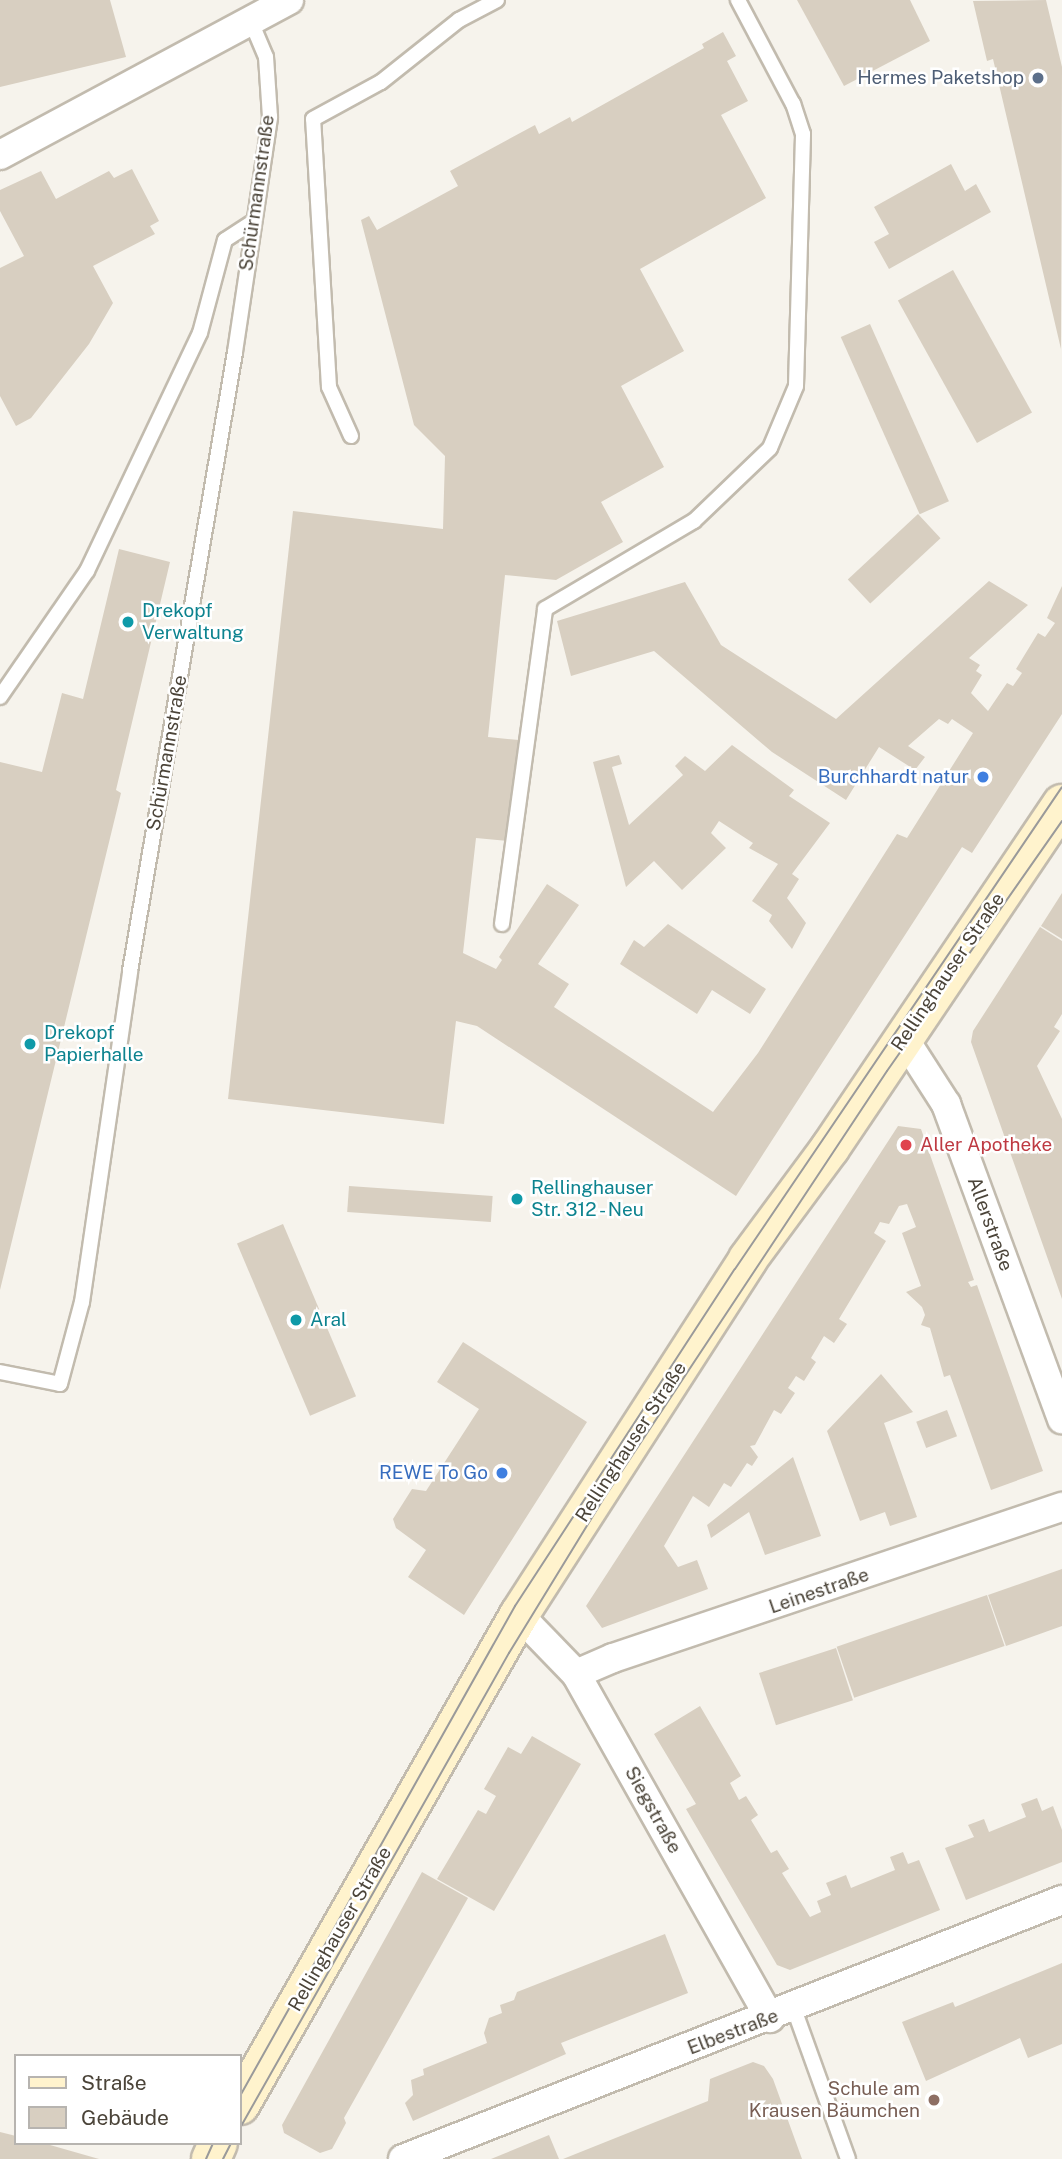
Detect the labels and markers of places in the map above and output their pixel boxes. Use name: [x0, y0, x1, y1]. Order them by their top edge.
place label: Hermes Paketshop: [857, 67, 1024, 89]
marker: Hermes Paketshop: [1030, 70, 1046, 86]
place label: Drekopf Verwaltung: [142, 600, 244, 644]
marker: Drekopf Verwaltung: [120, 614, 136, 630]
place label: Burchhardt natur: [818, 766, 969, 788]
marker: Burchhardt natur: [975, 769, 991, 785]
place label: Drekopf Papierhalle: [44, 1022, 144, 1066]
marker: Drekopf Papierhalle: [22, 1036, 38, 1052]
place label: Aller Apotheke: [920, 1134, 1052, 1156]
marker: Aller Apotheke: [898, 1137, 914, 1153]
place label: Rellinghauser Str. 312 - Neu: [531, 1177, 653, 1221]
marker: Rellinghauser Str. 312 - Neu: [509, 1191, 525, 1207]
place label: Aral: [310, 1309, 347, 1331]
marker: Aral: [288, 1312, 304, 1328]
place label: REWE To Go: [379, 1462, 488, 1484]
marker: REWE To Go: [494, 1465, 510, 1481]
place label: Schule am Krausen Bäumchen: [749, 2078, 920, 2122]
marker: Schule am Krausen Bäumchen: [926, 2092, 942, 2108]

